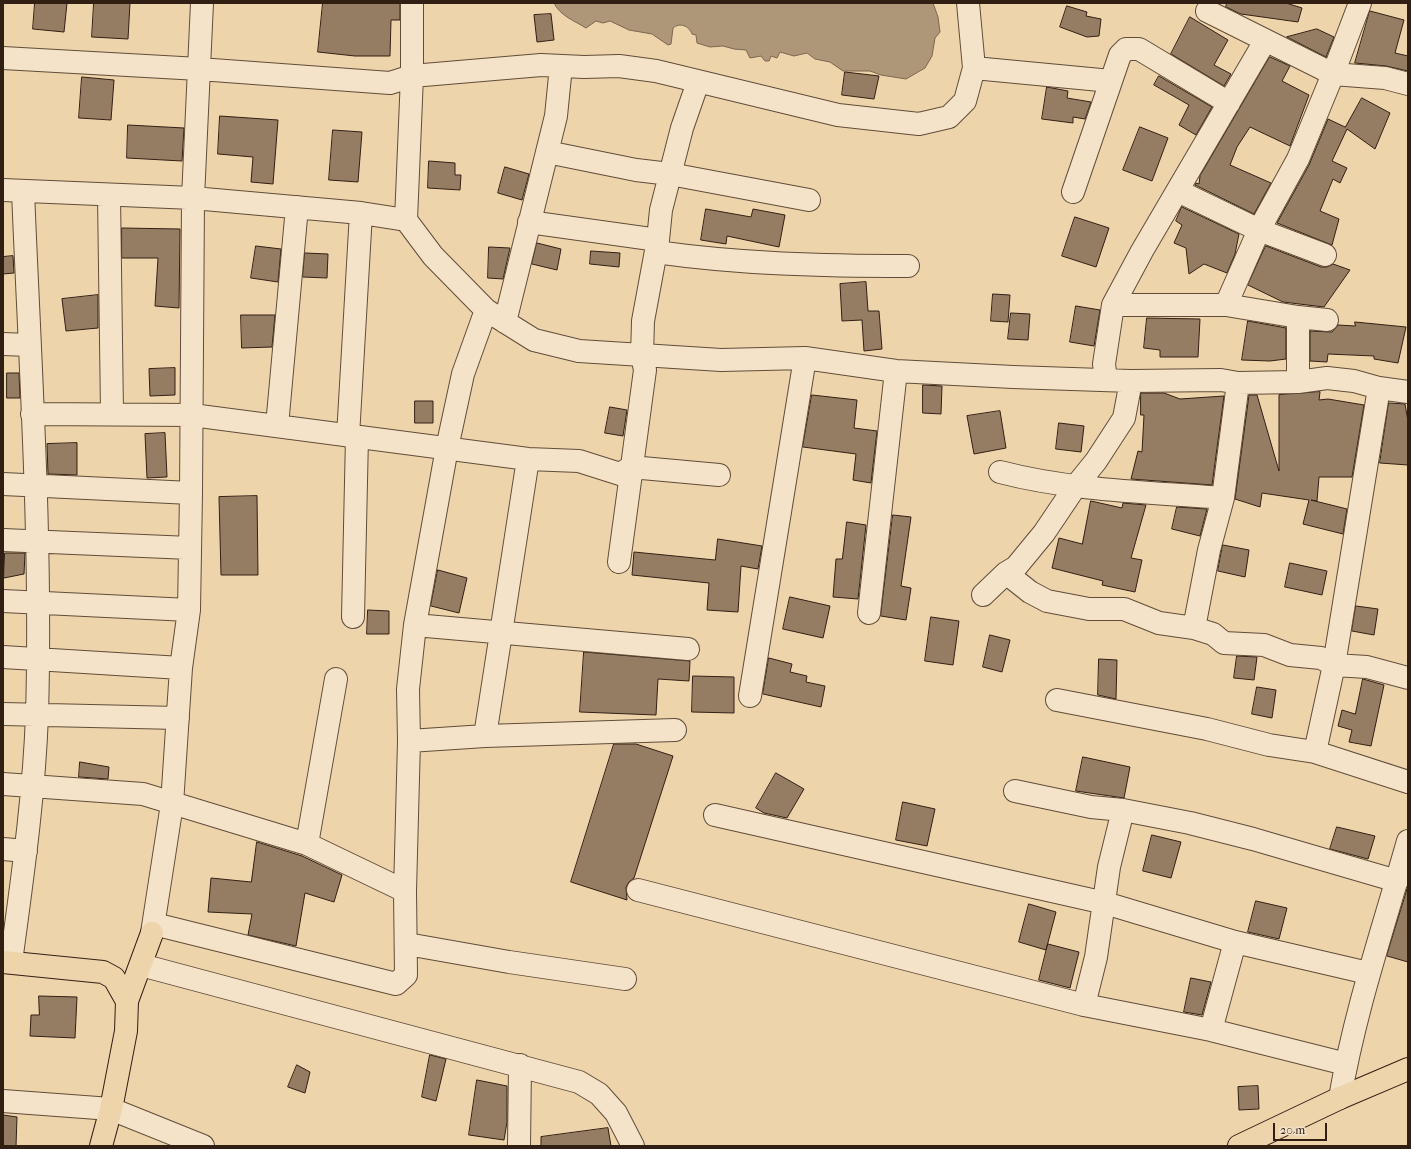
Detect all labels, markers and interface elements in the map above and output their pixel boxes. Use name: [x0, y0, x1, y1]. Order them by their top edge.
scale bar: [1275, 1115, 1329, 1141]
text: 20 m: [1280, 1123, 1305, 1137]

